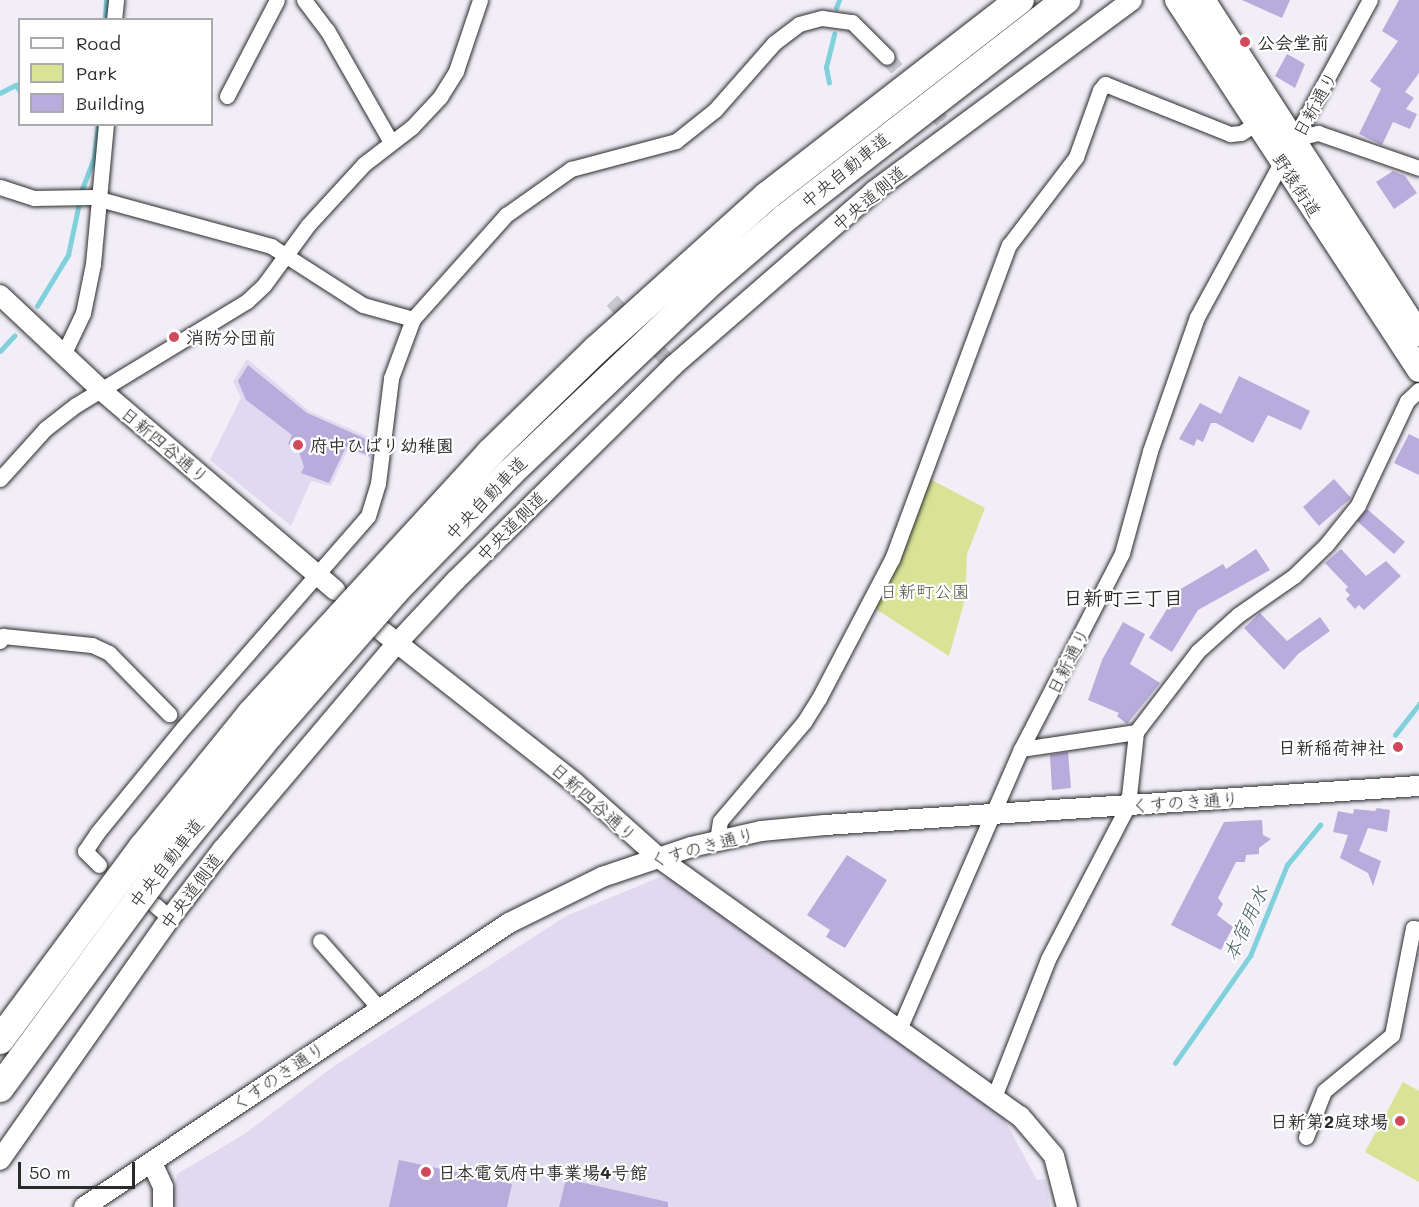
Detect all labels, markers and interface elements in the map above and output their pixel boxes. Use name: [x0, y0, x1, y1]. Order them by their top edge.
legend: [18, 18, 213, 126]
text: Road: [76, 31, 121, 55]
place label: 公会堂前: [1257, 31, 1329, 53]
marker: 公会堂前: [1238, 35, 1252, 49]
text: Park: [76, 61, 117, 85]
street label: 日新通り: [1288, 67, 1342, 141]
text: Building: [76, 91, 144, 115]
street label: 中央自動車道: [796, 128, 894, 212]
street label: 野猿街道: [1268, 149, 1326, 221]
street label: 中央道側道: [828, 161, 910, 235]
place label: 消防分団前: [186, 326, 276, 348]
marker: 消防分団前: [167, 330, 181, 344]
street label: 日新四谷通り: [117, 402, 213, 488]
place label: 府中ひばり幼稚園: [310, 434, 454, 456]
marker: 府中ひばり幼稚園: [291, 438, 305, 452]
street label: 中央自動車道: [441, 452, 531, 544]
street label: 中央道側道: [472, 487, 550, 565]
park label: 日新町公園: [880, 580, 970, 602]
district label: 日新町三丁目: [1063, 585, 1183, 609]
street label: 日新通り: [1042, 624, 1094, 698]
place label: 日新稲荷神社: [1278, 736, 1386, 758]
marker: 日新稲荷神社: [1391, 740, 1405, 754]
street label: 日新四谷通り: [547, 758, 641, 846]
street label: くすのき通り: [1130, 787, 1240, 817]
street label: 中央自動車道: [124, 814, 208, 912]
street label: くすのき通り: [647, 823, 757, 871]
street label: 中央道側道: [155, 849, 227, 933]
water label: 本宿用水: [1217, 882, 1273, 964]
street label: くすのき通り: [227, 1037, 329, 1115]
place label: 日新第2庭球場: [1270, 1110, 1388, 1132]
marker: 日新第2庭球場: [1393, 1114, 1407, 1128]
scale bar: [21, 1150, 138, 1188]
text: 50 m: [29, 1160, 71, 1184]
place label: 日本電気府中事業場4号館: [438, 1161, 647, 1183]
marker: 日本電気府中事業場4号館: [419, 1165, 433, 1179]

